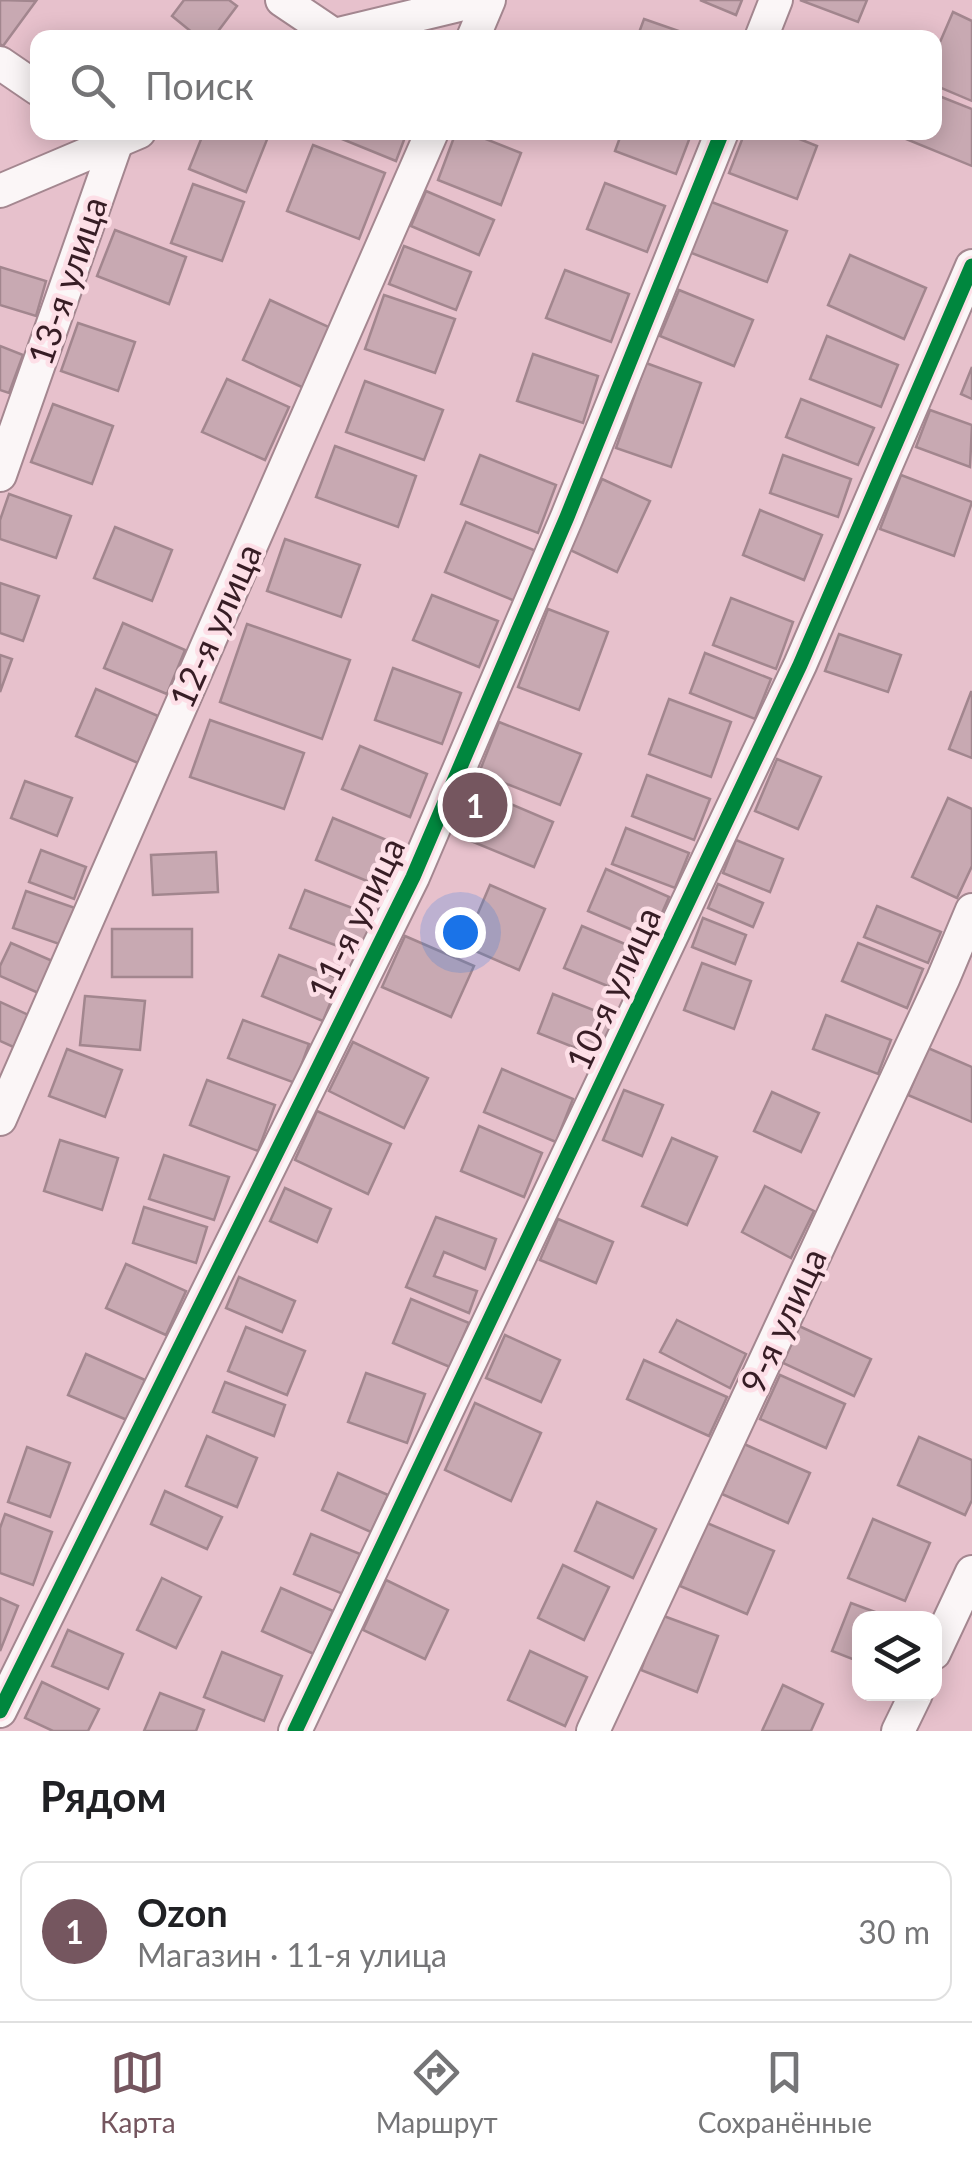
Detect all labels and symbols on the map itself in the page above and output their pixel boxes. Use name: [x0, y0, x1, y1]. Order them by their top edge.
street label: 13-я улица: [18, 191, 115, 370]
street label: 12-я улица: [159, 537, 269, 714]
pin: 1: [442, 768, 508, 842]
street label: 11-я улица: [298, 830, 413, 1006]
street label: 10-я улица: [556, 900, 668, 1077]
your location: [435, 907, 486, 958]
street label: 9-я улица: [730, 1241, 834, 1399]

